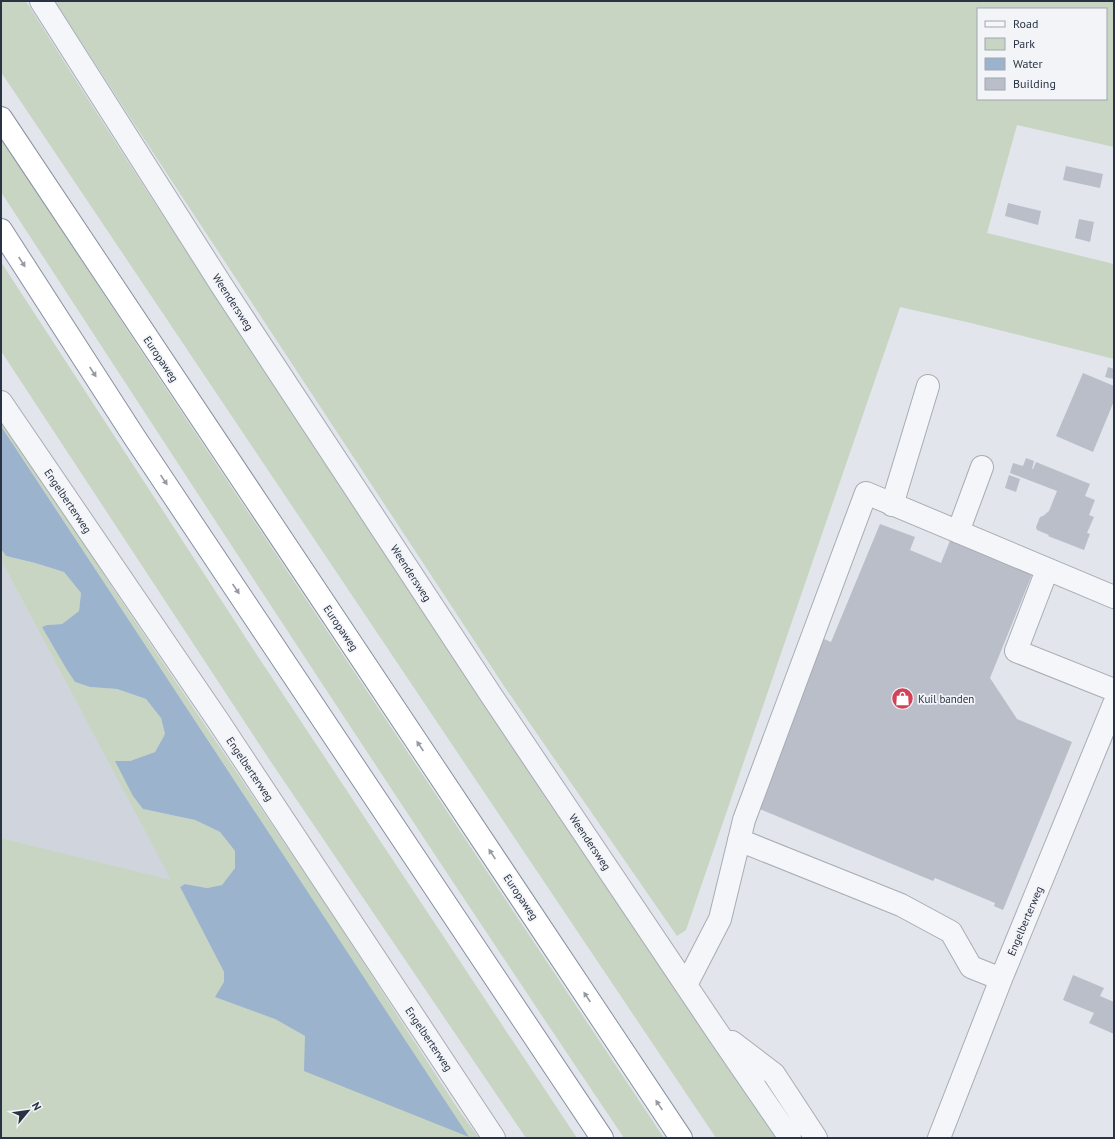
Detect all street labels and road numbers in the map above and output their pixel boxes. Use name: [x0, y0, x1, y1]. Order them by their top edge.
street label: Weendersweg: [209, 271, 257, 333]
street label: Europaweg: [141, 333, 181, 385]
street label: Engelberterweg: [41, 466, 95, 536]
street label: Weendersweg: [387, 542, 435, 604]
street label: Europaweg: [321, 602, 361, 654]
street label: Engelberterweg: [223, 734, 277, 804]
street label: Weendersweg: [566, 811, 614, 873]
street label: Europaweg: [501, 871, 541, 923]
street label: Engelberterweg: [1004, 884, 1046, 958]
street label: Engelberterweg: [402, 1004, 456, 1074]

